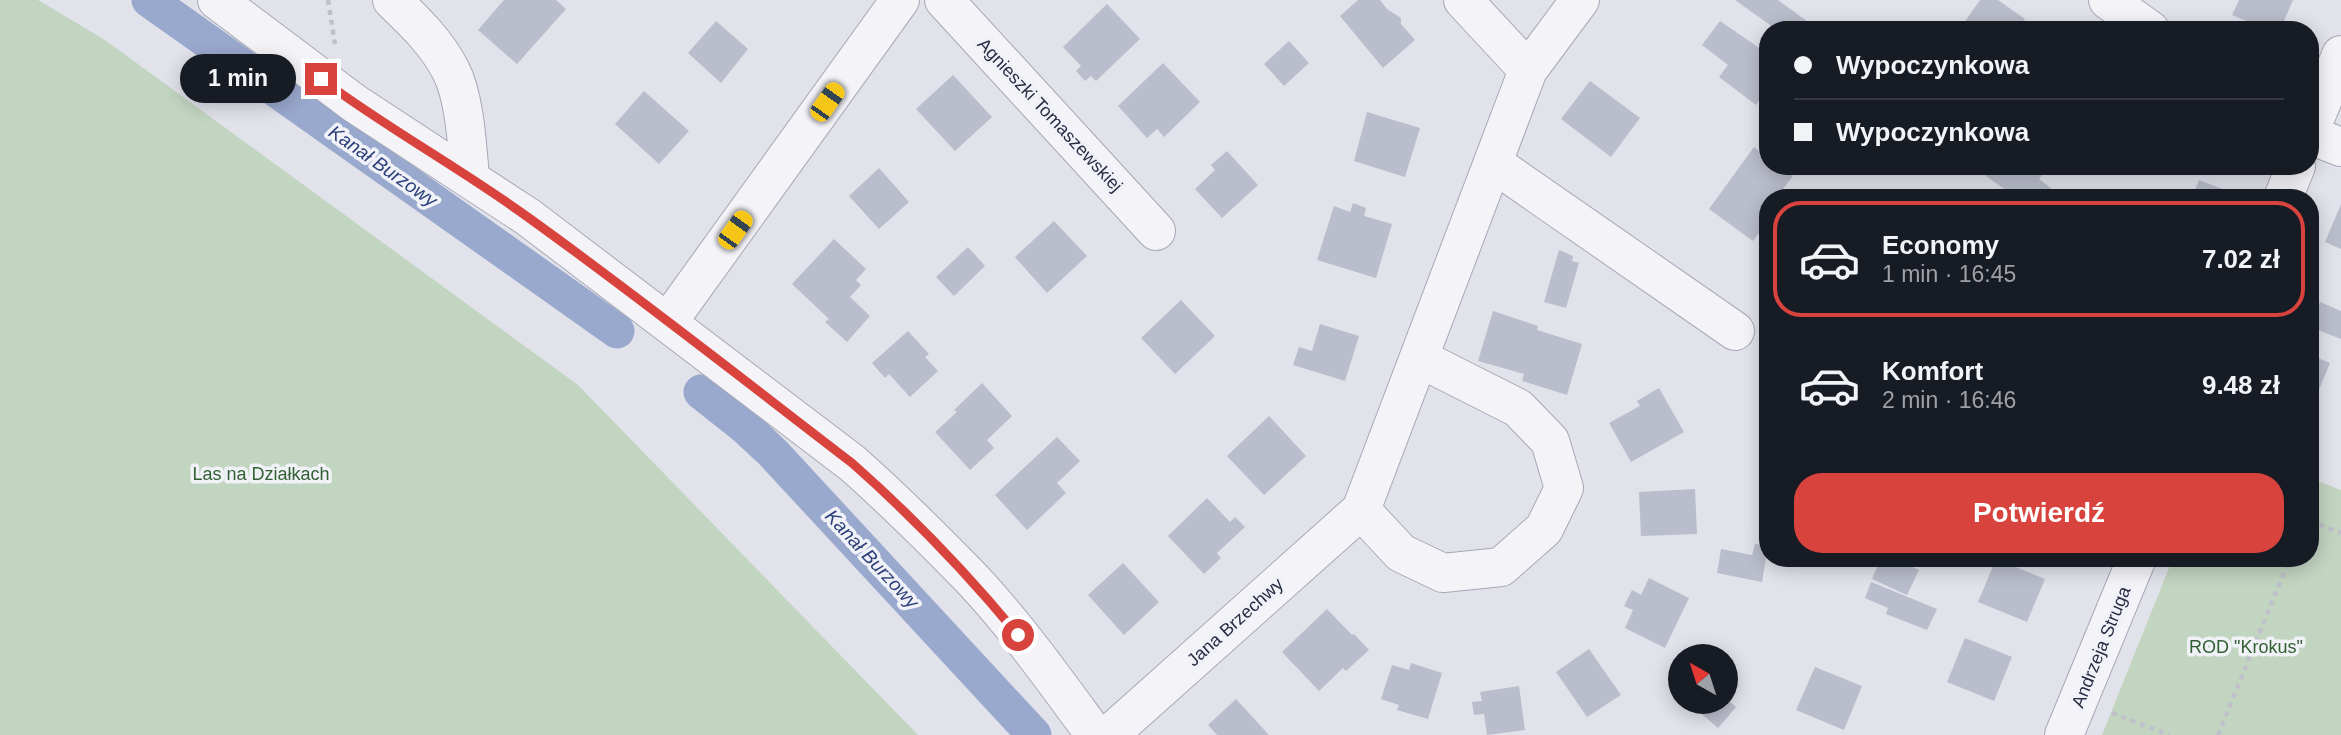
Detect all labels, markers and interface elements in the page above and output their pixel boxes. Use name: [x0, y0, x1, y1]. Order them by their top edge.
street label: Agnieszki Tomaszewskiej: [974, 34, 1126, 196]
text: Wypoczynkowa: [1836, 50, 2029, 80]
callout: 1 min: [181, 55, 296, 104]
route end: [305, 63, 337, 95]
text: 1 min: [208, 65, 268, 91]
car: [807, 79, 848, 125]
text: Wypoczynkowa: [1836, 117, 2029, 147]
water label: Kanał Burzowy: [325, 121, 442, 212]
car: [715, 207, 756, 253]
icon: car: [1798, 228, 1861, 291]
text: Economy: [1882, 230, 1999, 260]
text: 7.02 zł: [2202, 244, 2280, 274]
text: 1 min · 16:45: [1882, 261, 2016, 287]
icon: car: [1798, 354, 1861, 417]
text: Komfort: [1882, 356, 1983, 386]
text: 9.48 zł: [2202, 370, 2280, 400]
text: 2 min · 16:46: [1882, 387, 2016, 413]
park label: Las na Działkach: [192, 464, 330, 484]
button: Potwierdź: [1794, 473, 2284, 553]
water label: Kanał Burzowy: [821, 505, 924, 614]
street label: Jana Brzechwy: [1183, 574, 1287, 670]
street label: Andrzeja Struga: [2068, 582, 2135, 711]
route start: [1002, 619, 1034, 651]
park label: ROD "Krokus": [2189, 637, 2303, 657]
north arrow: [1668, 644, 1738, 714]
map controls: [1668, 644, 1738, 714]

